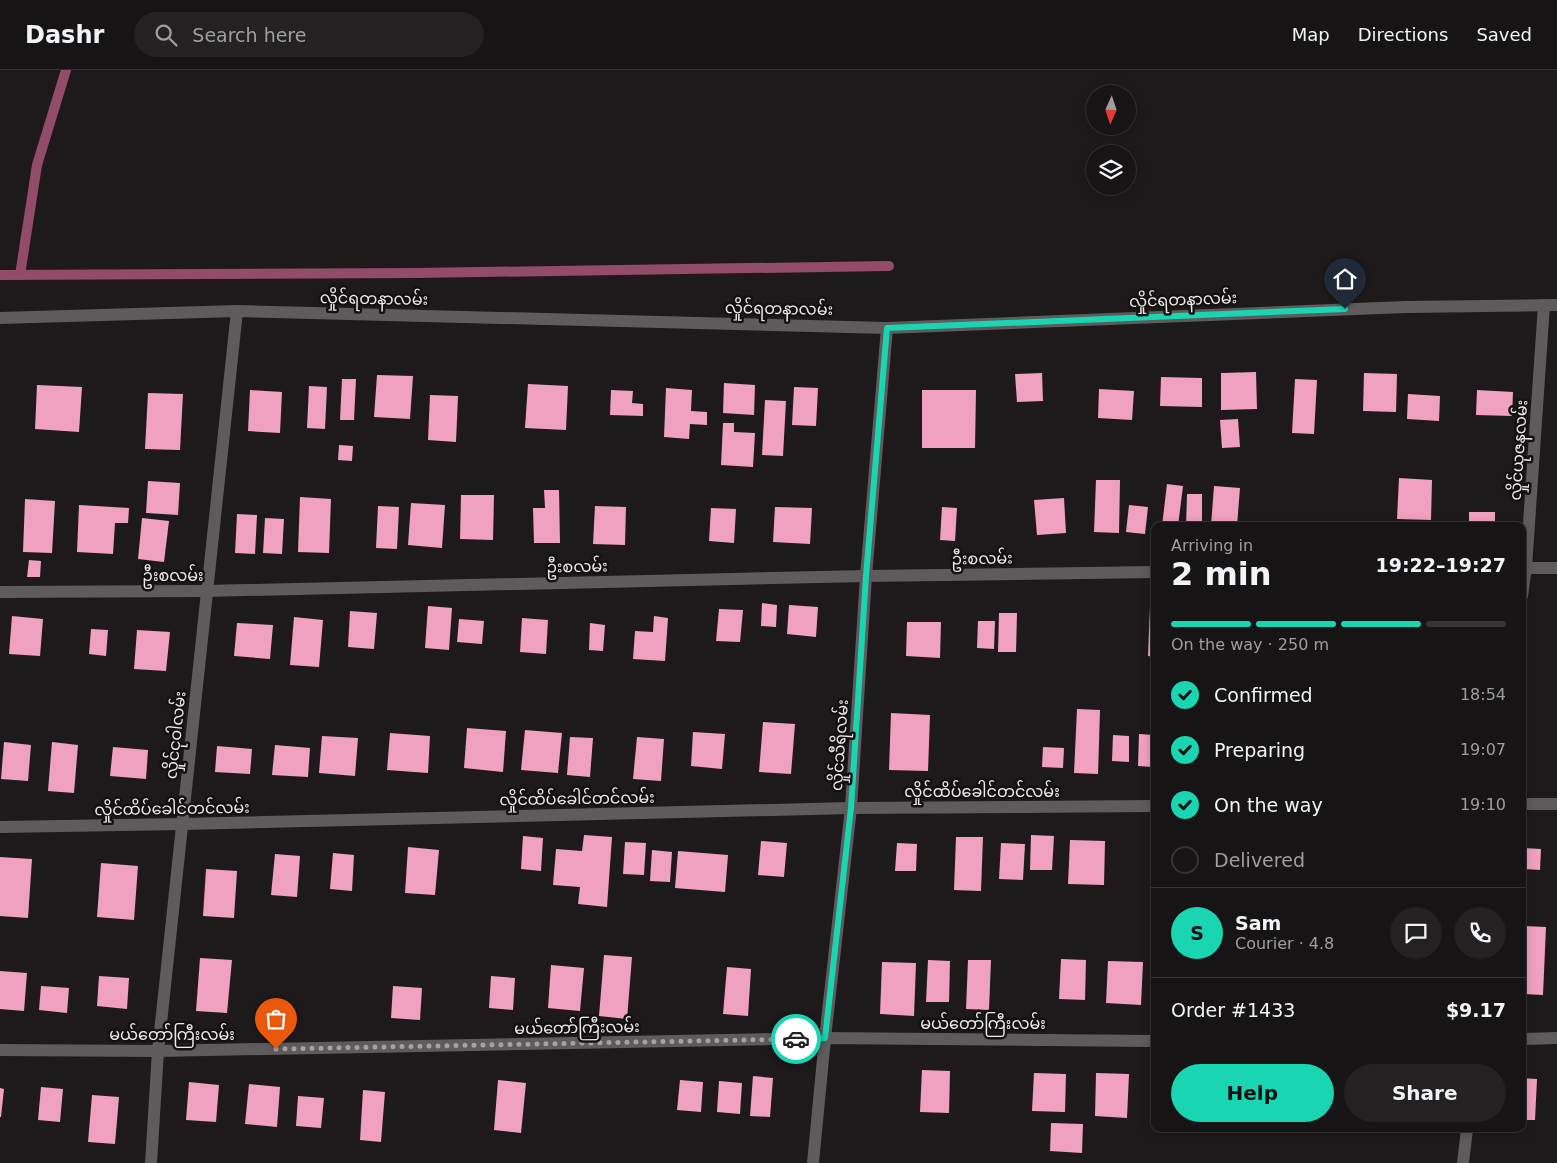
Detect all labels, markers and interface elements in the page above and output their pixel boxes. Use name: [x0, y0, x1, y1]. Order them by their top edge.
search box: [134, 12, 484, 57]
text: Dashr: [25, 21, 104, 49]
icon: search: [152, 21, 180, 49]
text: Search here: [192, 24, 306, 46]
text: Map: [1292, 24, 1330, 45]
text: Directions: [1358, 24, 1448, 45]
text: Saved: [1476, 24, 1532, 45]
north arrow: [1086, 85, 1136, 135]
map controls: [1086, 85, 1136, 195]
button: layers: [1086, 145, 1136, 195]
pin: [1324, 258, 1366, 309]
icon: home: [1331, 265, 1359, 293]
street label: လှိုင်ရတနာလမ်း: [320, 286, 428, 313]
street label: လှိုင်ရတနာလမ်း: [1129, 286, 1238, 315]
street label: လှိုင်ရတနာလမ်း: [725, 296, 833, 323]
street label: လှိုင်ယုဇနလမ်း: [1504, 399, 1536, 501]
text: Arriving in: [1171, 536, 1253, 555]
street label: ဦးစလမ်း: [951, 546, 1013, 573]
street label: ဦးစလမ်း: [546, 554, 608, 581]
text: 19:22–19:27: [1376, 554, 1506, 576]
text: 2 min: [1171, 555, 1272, 593]
street label: ဦးစလမ်း: [142, 564, 204, 589]
text: On the way · 250 m: [1171, 635, 1329, 654]
icon: check: [1171, 681, 1199, 709]
text: Confirmed: [1214, 684, 1313, 706]
text: 18:54: [1460, 685, 1506, 704]
street label: လှိုင်ငုဝါလမ်း: [159, 690, 195, 780]
street label: လှိုင်သီရိလမ်း: [825, 698, 856, 792]
icon: check: [1171, 736, 1199, 764]
text: Preparing: [1214, 739, 1305, 761]
text: 19:07: [1460, 740, 1506, 759]
street label: လှိုင်ထိပ်ခေါင်တင်လမ်း: [904, 780, 1060, 805]
street label: လှိုင်ထိပ်ခေါင်တင်လမ်း: [499, 786, 655, 813]
icon: check: [1171, 791, 1199, 819]
text: On the way: [1214, 794, 1323, 816]
text: 19:10: [1460, 795, 1506, 814]
street label: လှိုင်ထိပ်ခေါင်တင်လမ်း: [94, 796, 250, 823]
text: Delivered: [1214, 849, 1305, 871]
button: chat: [1390, 907, 1442, 959]
button: phone: [1454, 907, 1506, 959]
text: Sam: [1235, 912, 1281, 934]
text: S: [1190, 922, 1204, 944]
text: Courier · 4.8: [1235, 934, 1334, 953]
pin: [255, 998, 297, 1049]
text: Order #1433: [1171, 999, 1295, 1021]
text: $9.17: [1446, 999, 1506, 1021]
icon: bag: [262, 1005, 290, 1033]
street label: မယ်တော်ကြီးလမ်း: [920, 1012, 1046, 1037]
courier: [771, 1014, 821, 1064]
street label: မယ်တော်ကြီးလမ်း: [514, 1015, 640, 1042]
street label: မယ်တော်ကြီးလမ်း: [109, 1023, 235, 1048]
icon: car: [782, 1025, 810, 1053]
button: Help: [1171, 1064, 1334, 1122]
button: Share: [1344, 1064, 1506, 1122]

